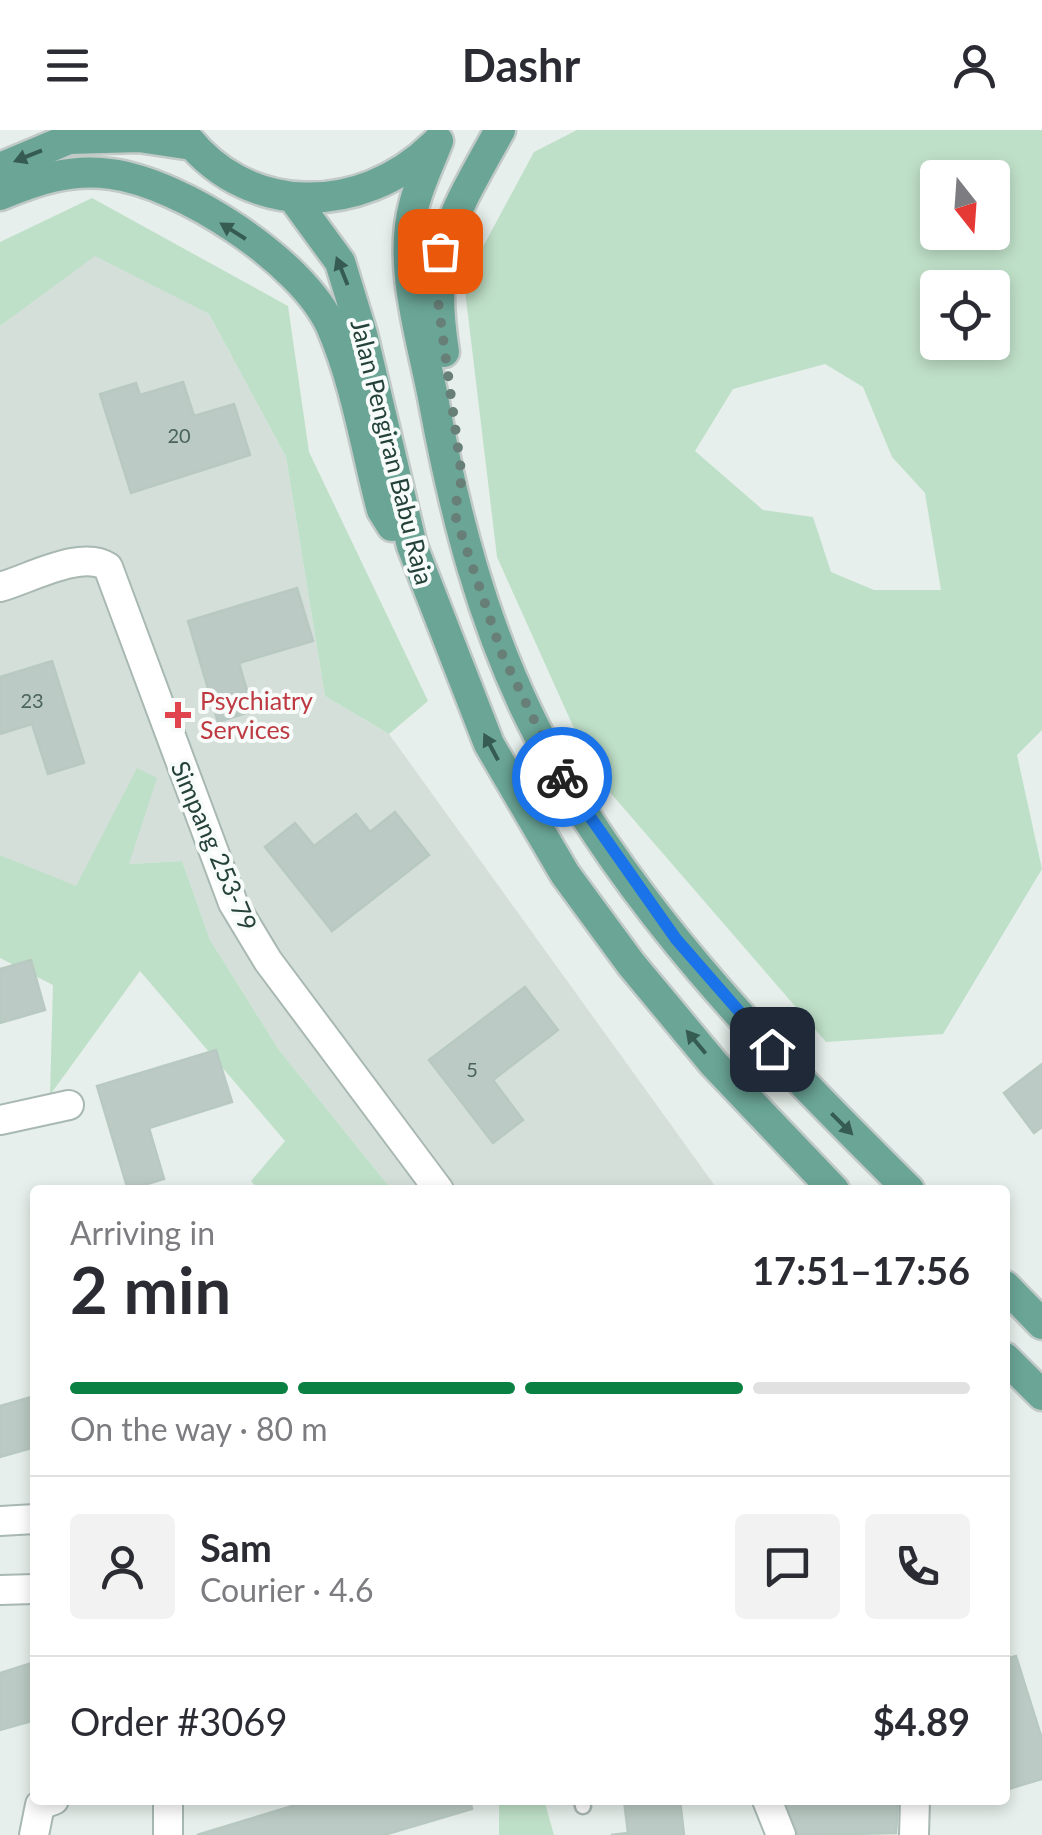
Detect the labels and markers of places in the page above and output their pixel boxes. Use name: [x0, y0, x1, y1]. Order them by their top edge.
pin: [398, 209, 483, 294]
place label: Psychiatry Services: [200, 685, 313, 744]
marker: Psychiatry Services: [165, 702, 191, 728]
pin: [730, 1007, 815, 1092]

